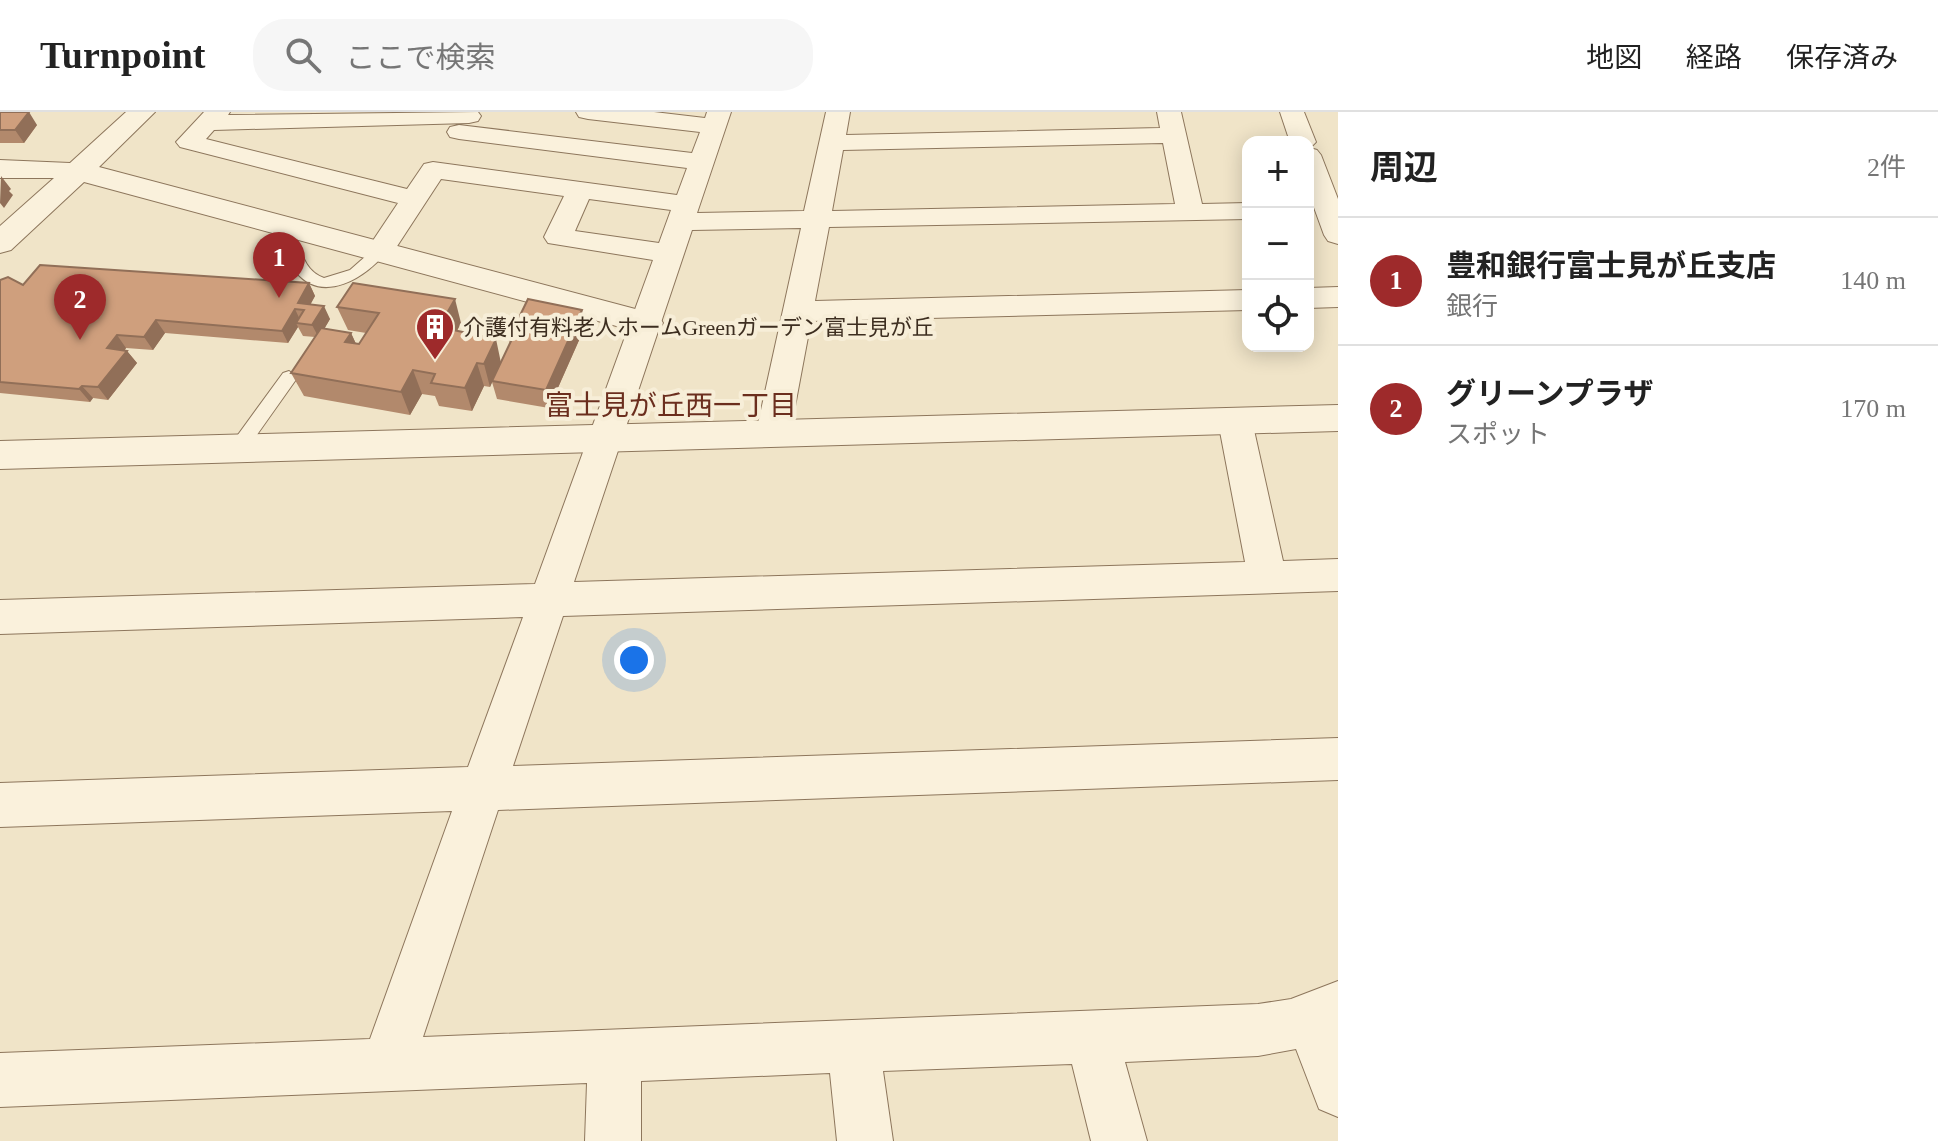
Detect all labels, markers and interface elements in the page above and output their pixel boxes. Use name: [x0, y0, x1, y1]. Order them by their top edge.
search box: [253, 19, 813, 91]
icon: search: [281, 33, 325, 77]
text: Turnpoint: [40, 34, 205, 76]
text: ここで検索: [345, 41, 495, 74]
text: 地図: [1586, 42, 1642, 73]
text: 経路: [1686, 42, 1742, 73]
text: 保存済み: [1786, 42, 1898, 73]
map controls: [1242, 136, 1314, 352]
button: +: [1242, 136, 1314, 208]
text: 周辺: [1370, 149, 1438, 186]
text: 2件: [1867, 153, 1906, 182]
button: −: [1242, 208, 1314, 280]
pin: 1: [253, 232, 305, 298]
text: 豊和銀行富士見が丘支店: [1446, 249, 1776, 282]
text: 1: [1390, 266, 1403, 295]
text: 140 m: [1840, 266, 1906, 295]
pin: 2: [54, 274, 106, 340]
button: locate: [1242, 280, 1314, 352]
text: 銀行: [1446, 292, 1498, 321]
building icon: 介護付有料老人ホームGreenガーデン富士見が丘: [414, 306, 456, 361]
place label: 介護付有料老人ホームGreenガーデン富士見が丘: [463, 315, 934, 340]
text: グリーンプラザ: [1446, 377, 1654, 410]
district label: 富士見が丘西一丁目: [545, 390, 797, 421]
text: 2: [1390, 394, 1403, 423]
text: 170 m: [1840, 394, 1906, 423]
text: スポット: [1446, 420, 1550, 449]
your location: [614, 640, 654, 680]

